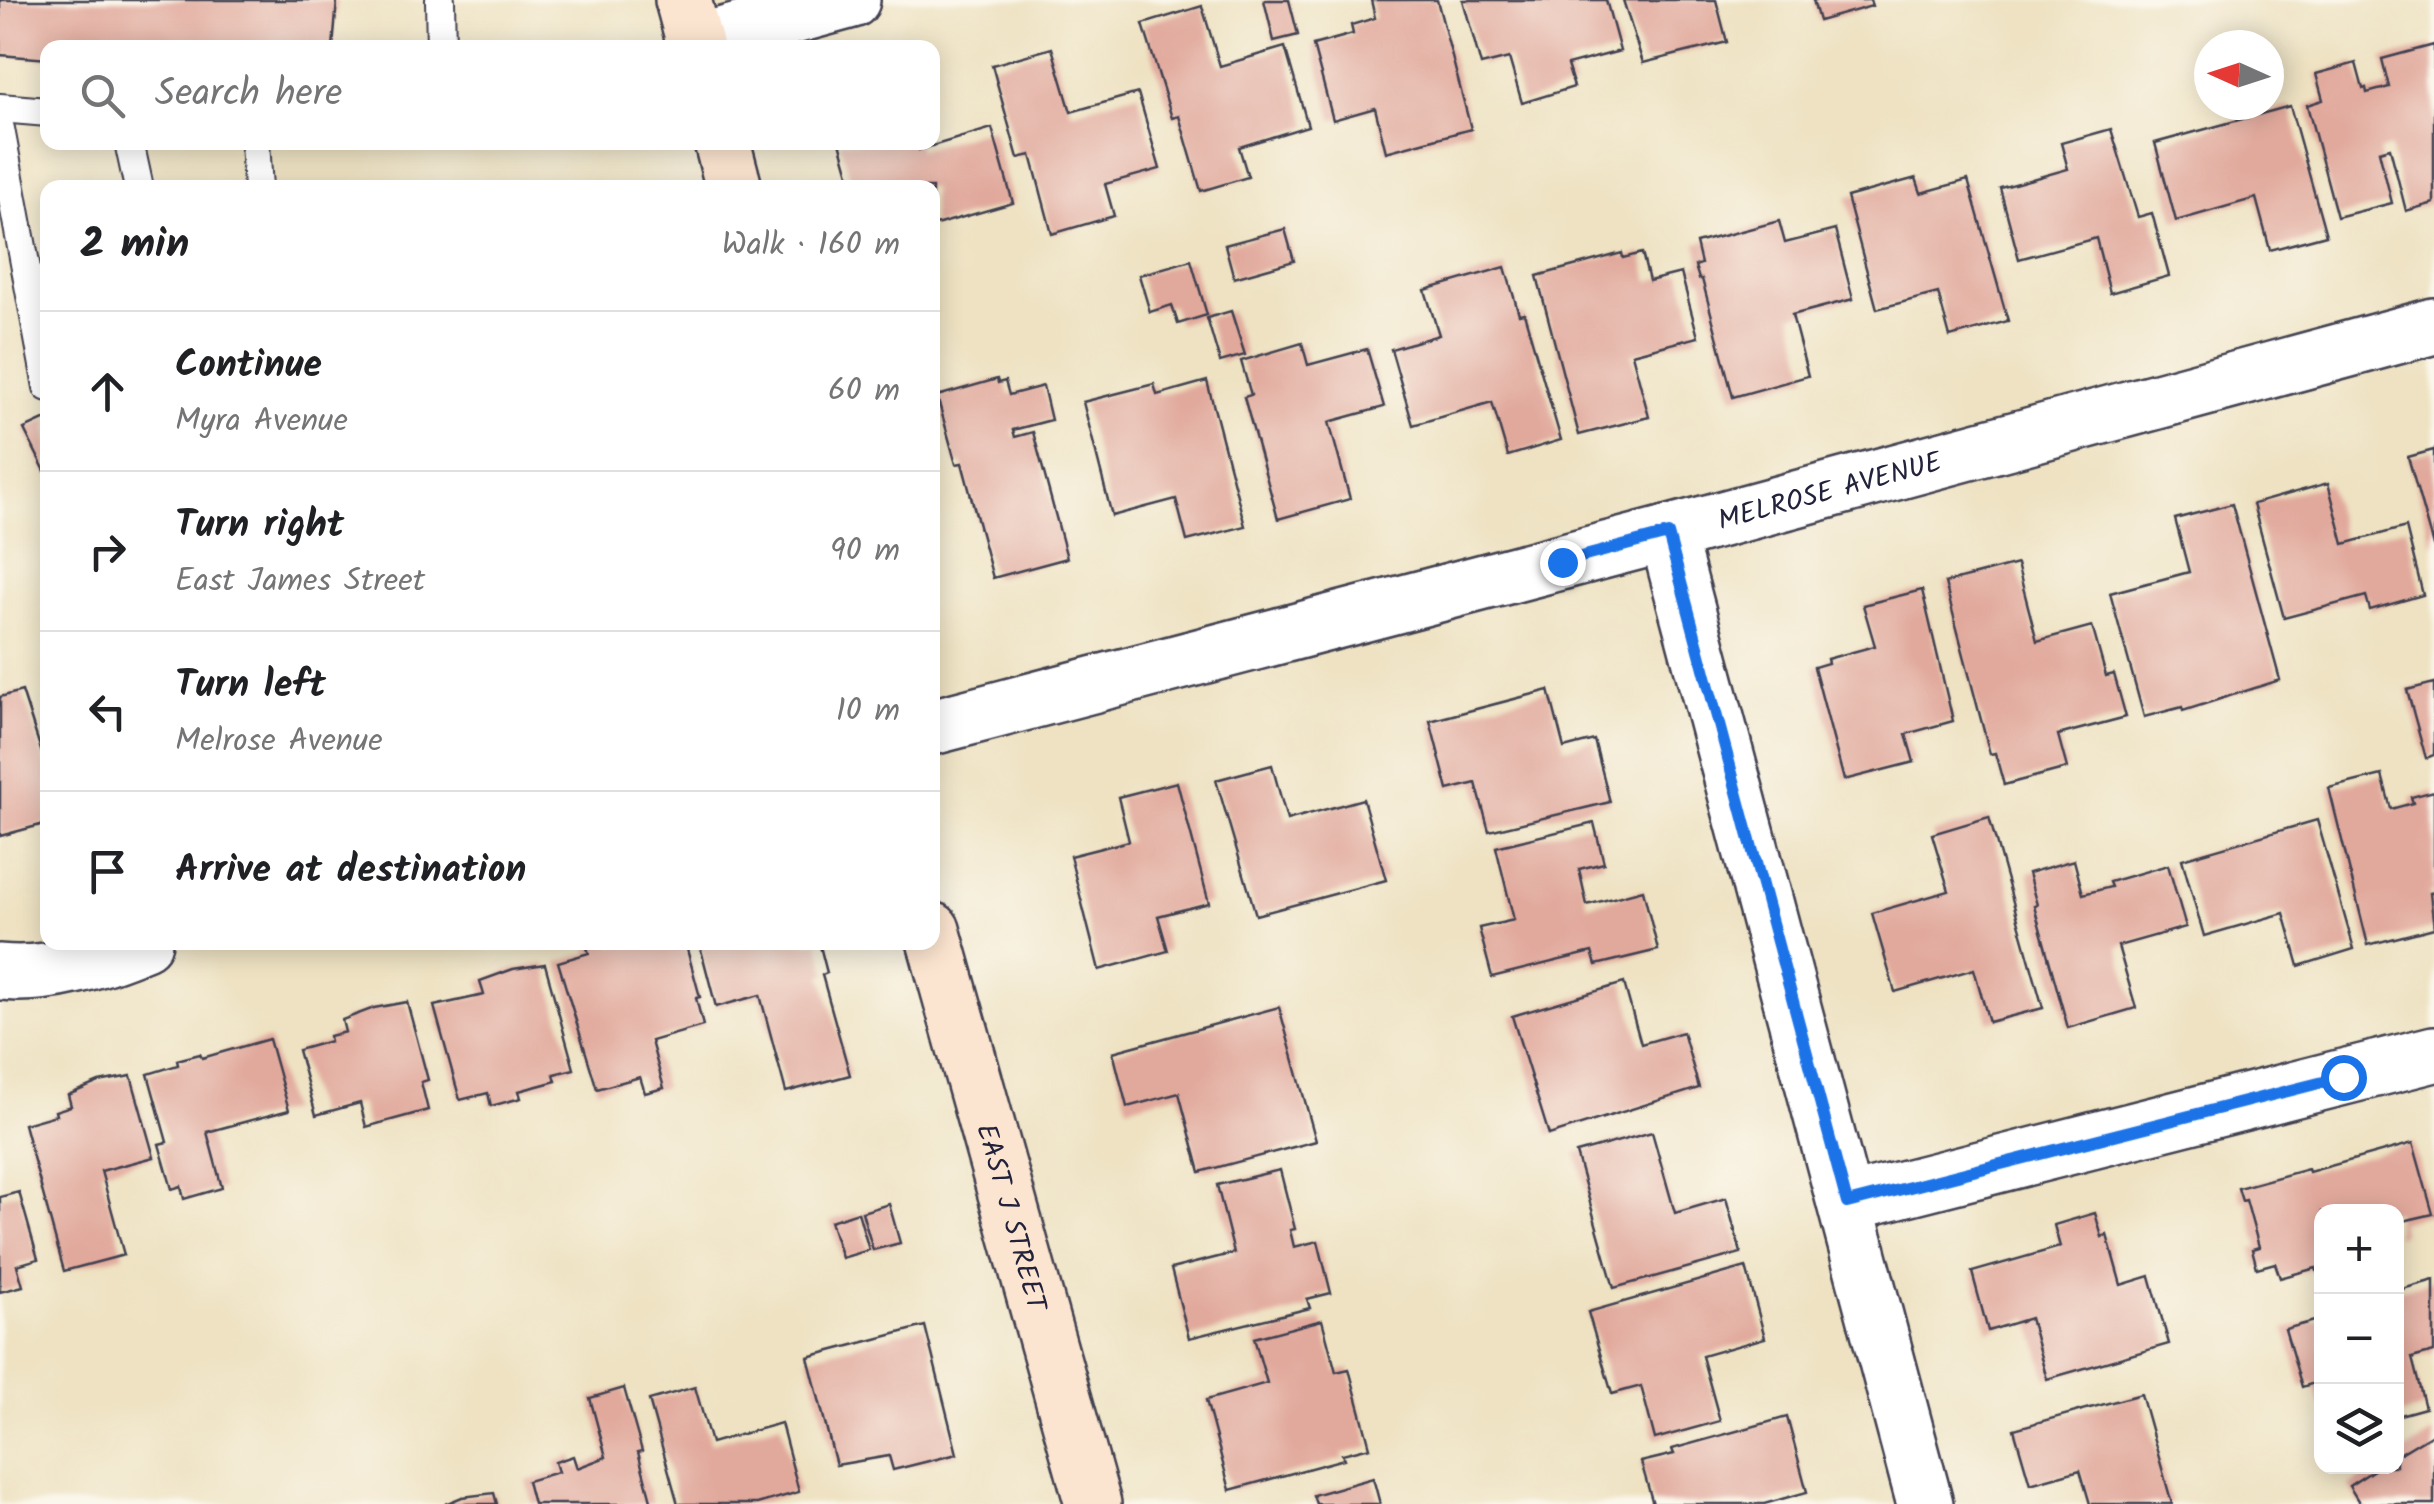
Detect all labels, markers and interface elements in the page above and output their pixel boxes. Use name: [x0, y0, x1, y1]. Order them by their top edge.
north arrow: [2194, 30, 2284, 120]
search box: [40, 40, 940, 150]
text: Search here: [155, 65, 342, 125]
icon: search: [75, 68, 130, 123]
text: 2 min: [80, 212, 189, 279]
text: Walk · 160 m: [722, 220, 900, 271]
text: Continue: [175, 336, 322, 396]
icon: ahead: [80, 364, 135, 419]
text: 60 m: [828, 366, 900, 417]
text: Myra Avenue: [175, 396, 348, 447]
street label: MELROSE AVENUE: [1713, 440, 1947, 544]
text: Turn right: [175, 496, 344, 556]
icon: right: [80, 524, 135, 579]
text: 90 m: [830, 526, 900, 577]
route end: [1540, 540, 1586, 586]
text: East James Street: [175, 556, 425, 607]
text: Turn left: [175, 656, 326, 716]
icon: left: [80, 684, 135, 739]
text: 10 m: [836, 686, 900, 737]
text: Melrose Avenue: [175, 716, 383, 767]
text: Arrive at destination: [175, 841, 526, 901]
icon: arrive: [80, 844, 135, 899]
route start: [2321, 1055, 2367, 1101]
street label: EAST J STREET: [962, 1119, 1058, 1318]
map controls: [2314, 1204, 2404, 1474]
button: +: [2314, 1204, 2404, 1294]
button: −: [2314, 1294, 2404, 1384]
button: layers: [2314, 1384, 2404, 1474]

